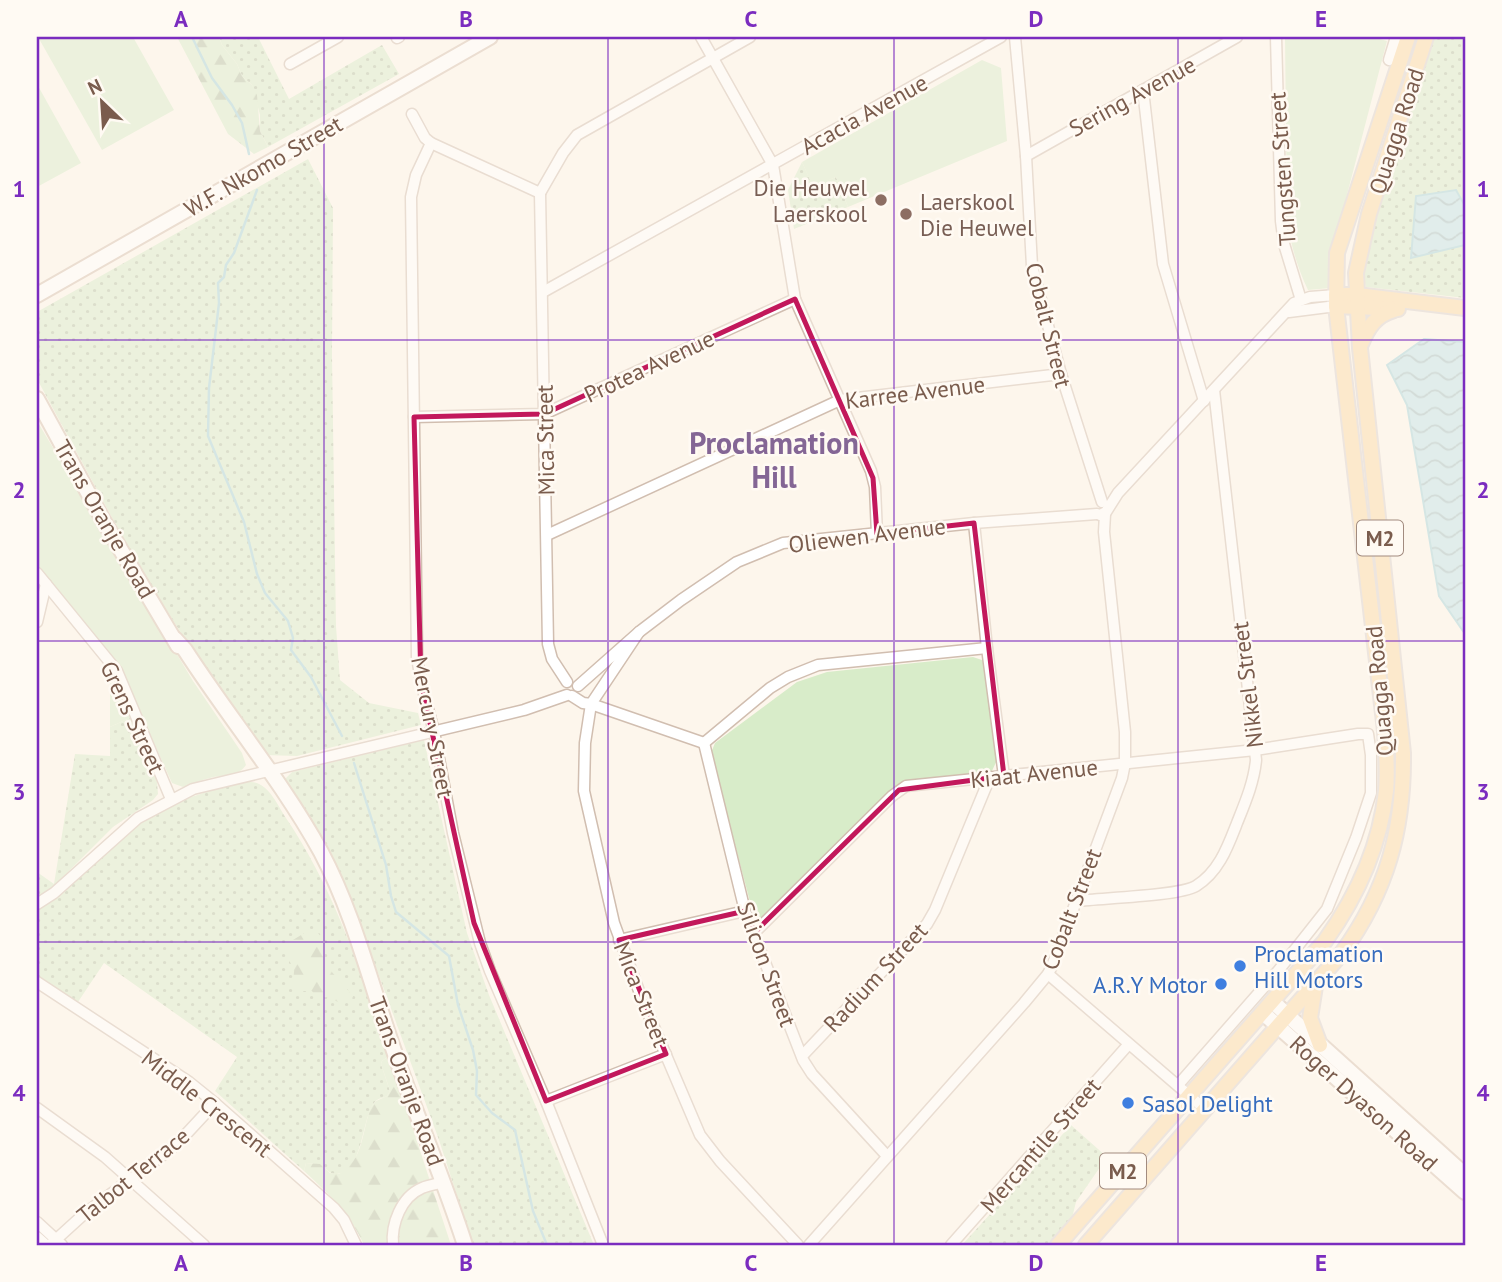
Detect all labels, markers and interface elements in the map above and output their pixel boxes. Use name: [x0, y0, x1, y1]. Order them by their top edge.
text: A: [174, 4, 188, 33]
text: B: [459, 4, 473, 33]
text: C: [745, 4, 758, 33]
text: D: [1029, 4, 1043, 33]
text: E: [1315, 4, 1327, 33]
street label: Sering Avenue: [1064, 49, 1200, 143]
street label: Quagga Road: [1362, 64, 1430, 198]
north arrow: [66, 66, 136, 136]
street label: Acacia Avenue: [796, 67, 932, 161]
text: N: [84, 73, 106, 100]
street label: Tungsten Street: [1262, 91, 1302, 247]
street label: W.F. Nkomo Street: [179, 109, 347, 223]
place label: Die Heuwel Laerskool: [753, 173, 867, 228]
text: 1: [12, 174, 26, 203]
text: 1: [1476, 174, 1490, 203]
place label: Laerskool Die Heuwel: [920, 187, 1034, 242]
marker: Die Heuwel Laerskool: [873, 192, 889, 208]
marker: Laerskool Die Heuwel: [898, 206, 914, 222]
street label: Cobalt Street: [1019, 259, 1079, 391]
street label: Protea Avenue: [579, 323, 719, 409]
street label: Karree Avenue: [843, 369, 987, 415]
street label: Mica Street: [530, 384, 560, 496]
district label: Proclamation Hill: [689, 423, 859, 496]
street label: Trans Oranje Road: [48, 435, 162, 603]
text: 2: [12, 475, 26, 504]
text: 2: [1476, 475, 1490, 504]
street label: Oliewen Avenue: [787, 511, 947, 559]
road number: M2: [1357, 520, 1403, 556]
street label: Nikkel Street: [1225, 620, 1269, 750]
street label: Quagga Road: [1359, 625, 1399, 757]
street label: Mercury Street: [405, 654, 461, 800]
street label: Grens Street: [94, 656, 172, 778]
street label: Kiaat Avenue: [969, 752, 1099, 794]
text: 3: [12, 777, 26, 806]
text: 3: [1476, 777, 1490, 806]
street label: Cobalt Street: [1035, 844, 1108, 974]
street label: Silicon Street: [731, 898, 803, 1031]
street label: Radium Street: [817, 916, 933, 1038]
street label: Mica Street: [608, 937, 676, 1051]
place label: Proclamation Hill Motors: [1254, 939, 1384, 994]
marker: Proclamation Hill Motors: [1232, 958, 1248, 974]
place label: A.R.Y Motor: [1093, 970, 1207, 999]
marker: A.R.Y Motor: [1213, 976, 1229, 992]
street label: Trans Oranje Road: [363, 992, 451, 1170]
street label: Roger Dyason Road: [1284, 1029, 1444, 1177]
street label: Middle Crescent: [136, 1043, 278, 1163]
street label: Mercantile Street: [974, 1071, 1107, 1218]
text: 4: [12, 1078, 26, 1107]
text: 4: [1476, 1078, 1490, 1107]
place label: Sasol Delight: [1142, 1089, 1273, 1118]
marker: Sasol Delight: [1120, 1095, 1136, 1111]
street label: Talbot Terrace: [71, 1121, 195, 1229]
road number: M2: [1100, 1154, 1146, 1188]
text: A: [174, 1248, 188, 1277]
text: B: [459, 1248, 473, 1277]
text: C: [745, 1248, 758, 1277]
text: D: [1029, 1248, 1043, 1277]
text: E: [1315, 1248, 1327, 1277]

